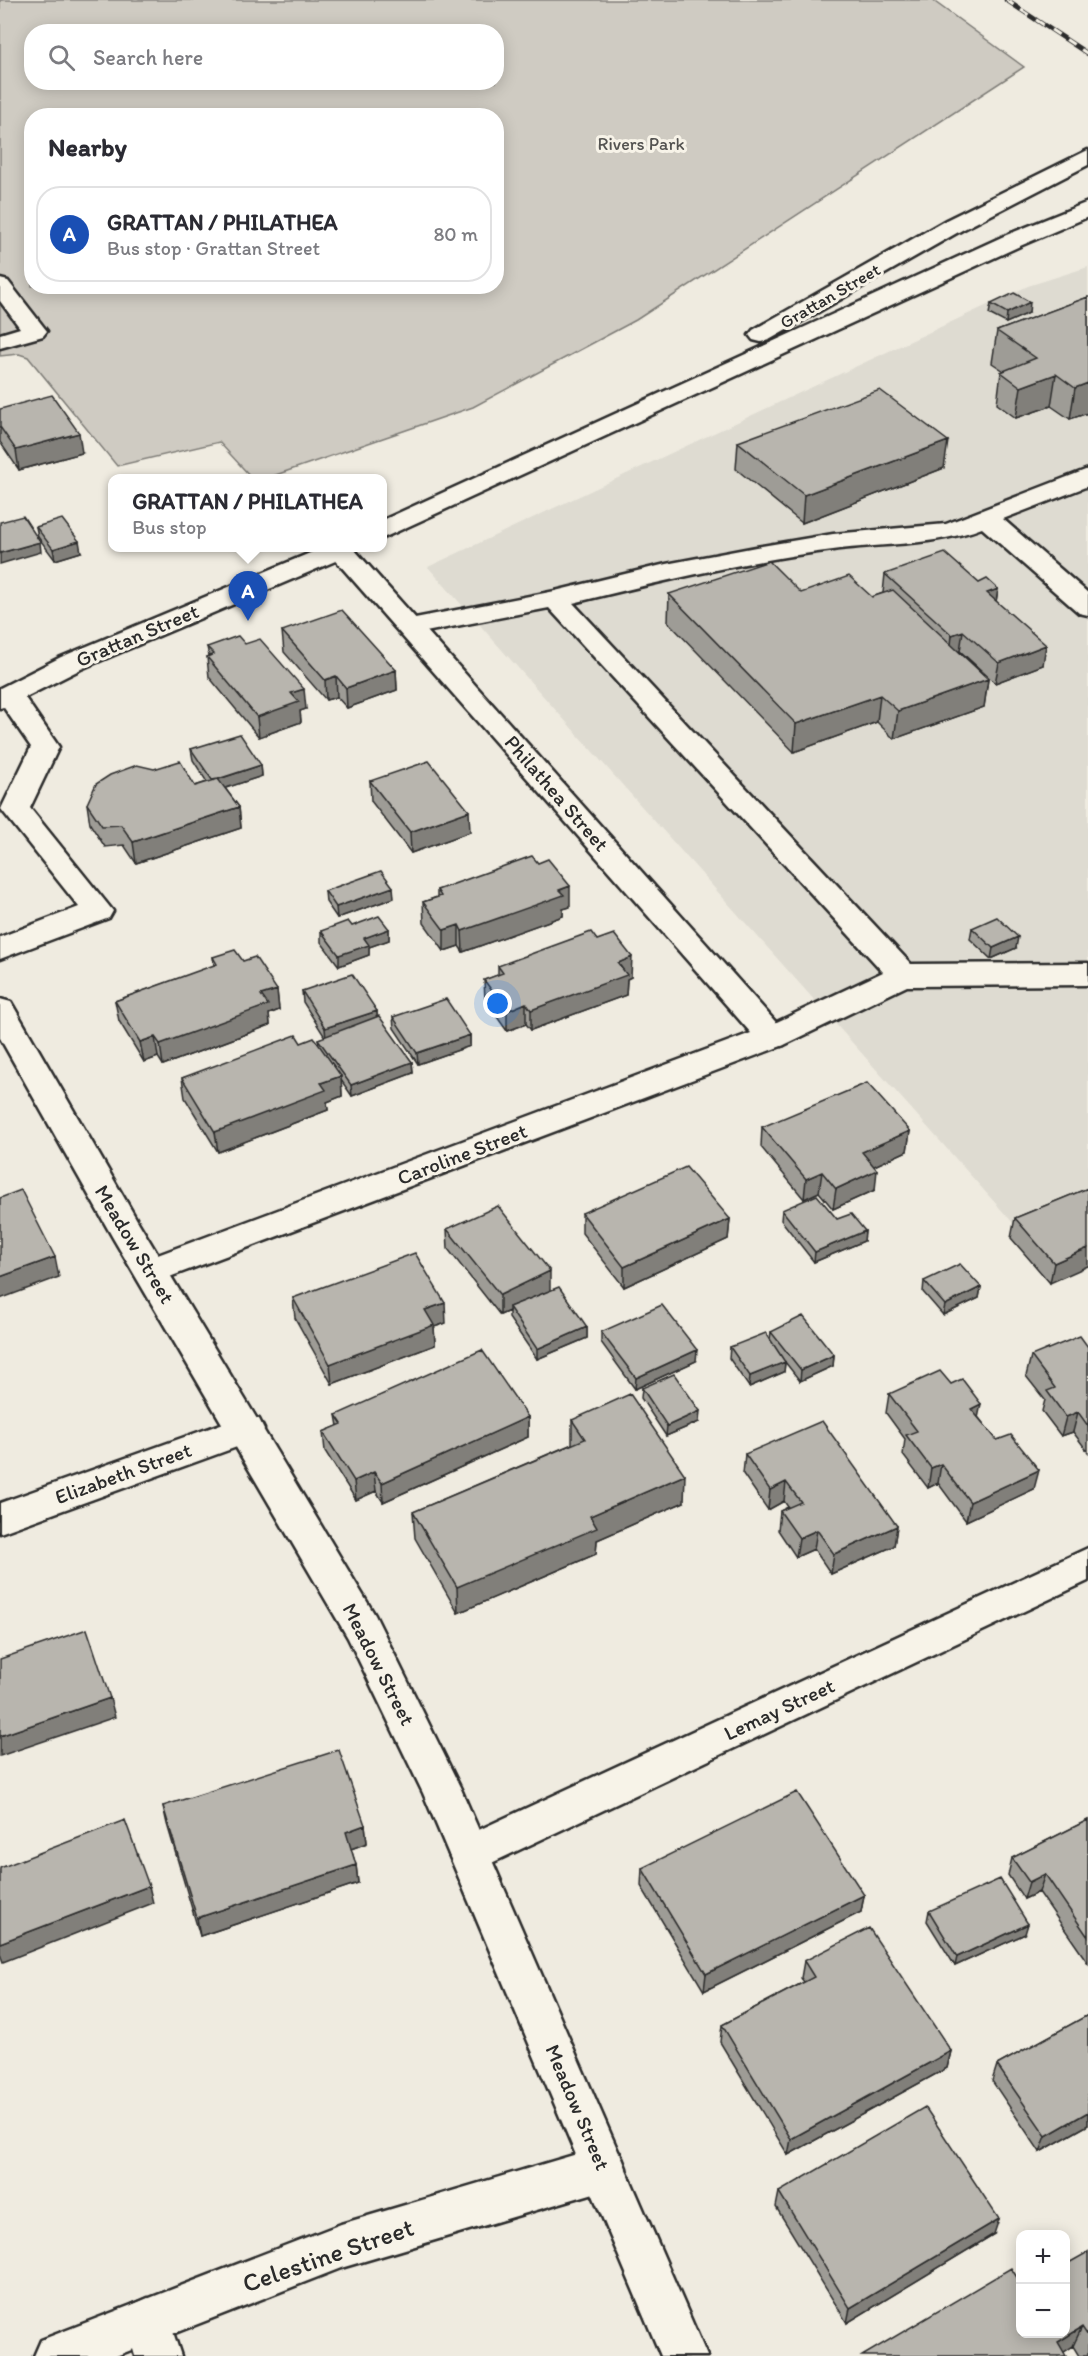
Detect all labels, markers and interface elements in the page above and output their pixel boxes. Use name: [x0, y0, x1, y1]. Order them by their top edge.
search box: [24, 24, 504, 90]
icon: search: [45, 41, 78, 74]
text: Search here: [93, 44, 203, 71]
text: Nearby: [48, 131, 127, 163]
park label: Rivers Park: [597, 133, 685, 155]
text: GRATTAN / PHILATHEA: [107, 209, 338, 236]
text: A: [63, 222, 76, 246]
text: 80 m: [433, 222, 478, 246]
text: Bus stop · Grattan Street: [107, 236, 320, 260]
street label: Grattan Street: [776, 258, 884, 334]
popup: [108, 474, 387, 552]
text: GRATTAN / PHILATHEA: [132, 488, 363, 515]
text: Bus stop: [132, 515, 207, 539]
pin: A: [228, 572, 268, 621]
street label: Grattan Street: [72, 598, 202, 672]
street label: Philathea Street: [500, 730, 614, 856]
your location: [483, 989, 512, 1018]
street label: Caroline Street: [394, 1118, 531, 1190]
street label: Meadow Street: [90, 1180, 180, 1308]
street label: Elizabeth Street: [51, 1437, 195, 1509]
street label: Meadow Street: [337, 1599, 421, 1730]
street label: Lemay Street: [720, 1672, 838, 1746]
street label: Meadow Street: [540, 2040, 616, 2174]
street label: Celestine Street: [238, 2211, 418, 2299]
map controls: [1016, 2230, 1070, 2338]
button: +: [1016, 2230, 1070, 2284]
button: −: [1016, 2284, 1070, 2338]

